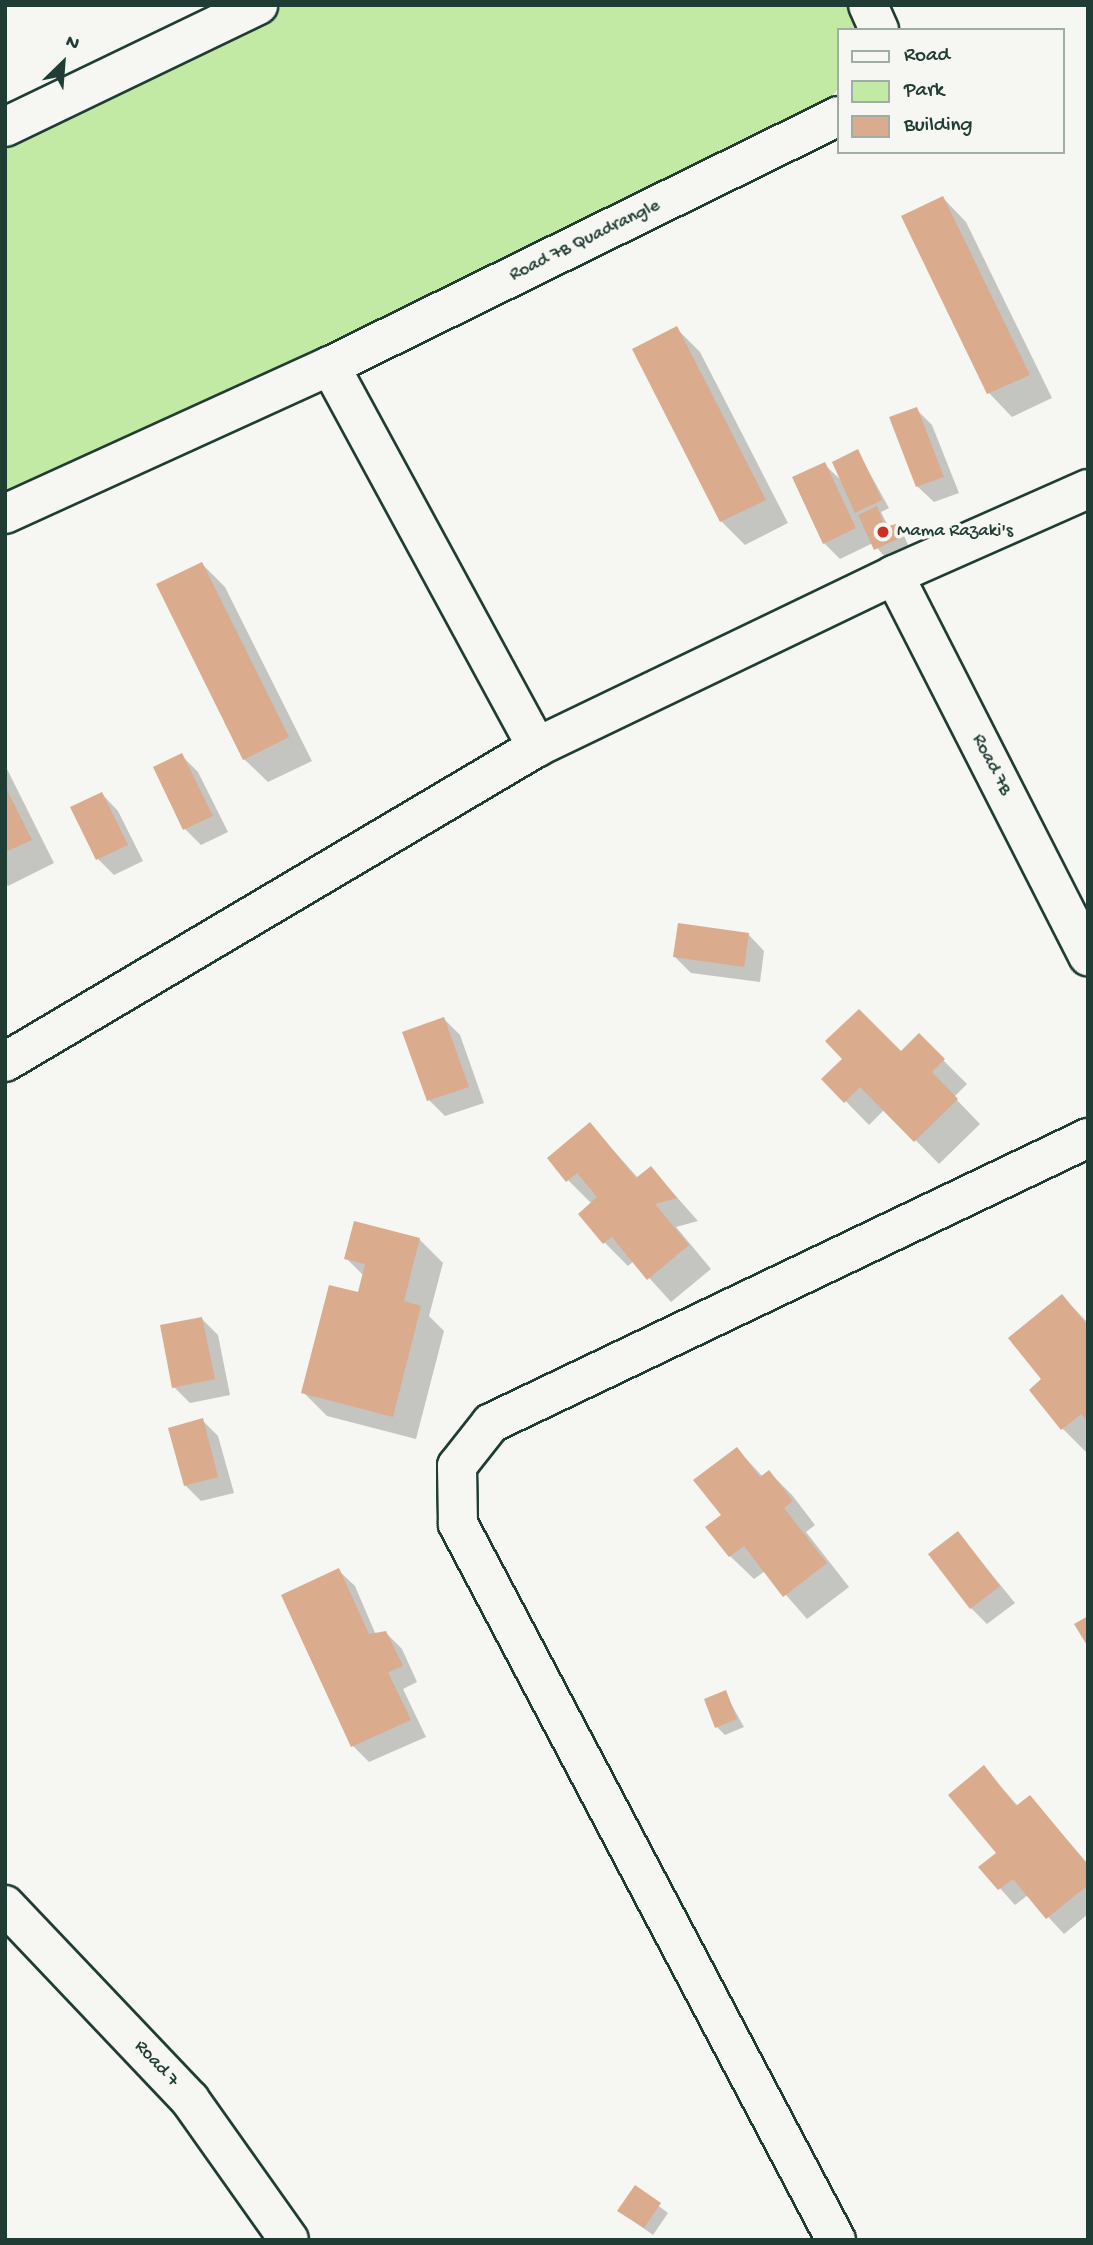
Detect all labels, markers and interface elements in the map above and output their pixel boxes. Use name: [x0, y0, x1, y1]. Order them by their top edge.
north arrow: [28, 28, 98, 98]
legend: [838, 28, 1065, 154]
text: N: [62, 30, 83, 57]
text: Road: [904, 44, 950, 69]
text: Park: [904, 79, 944, 104]
text: Building: [904, 114, 973, 139]
street label: Road 7B Quadrangle: [506, 195, 664, 287]
place label: Mama Razaki's: [897, 521, 1013, 543]
marker: Mama Razaki's: [875, 524, 891, 540]
street label: Road 7B: [966, 731, 1016, 799]
street label: Road 7: [129, 2036, 183, 2092]

